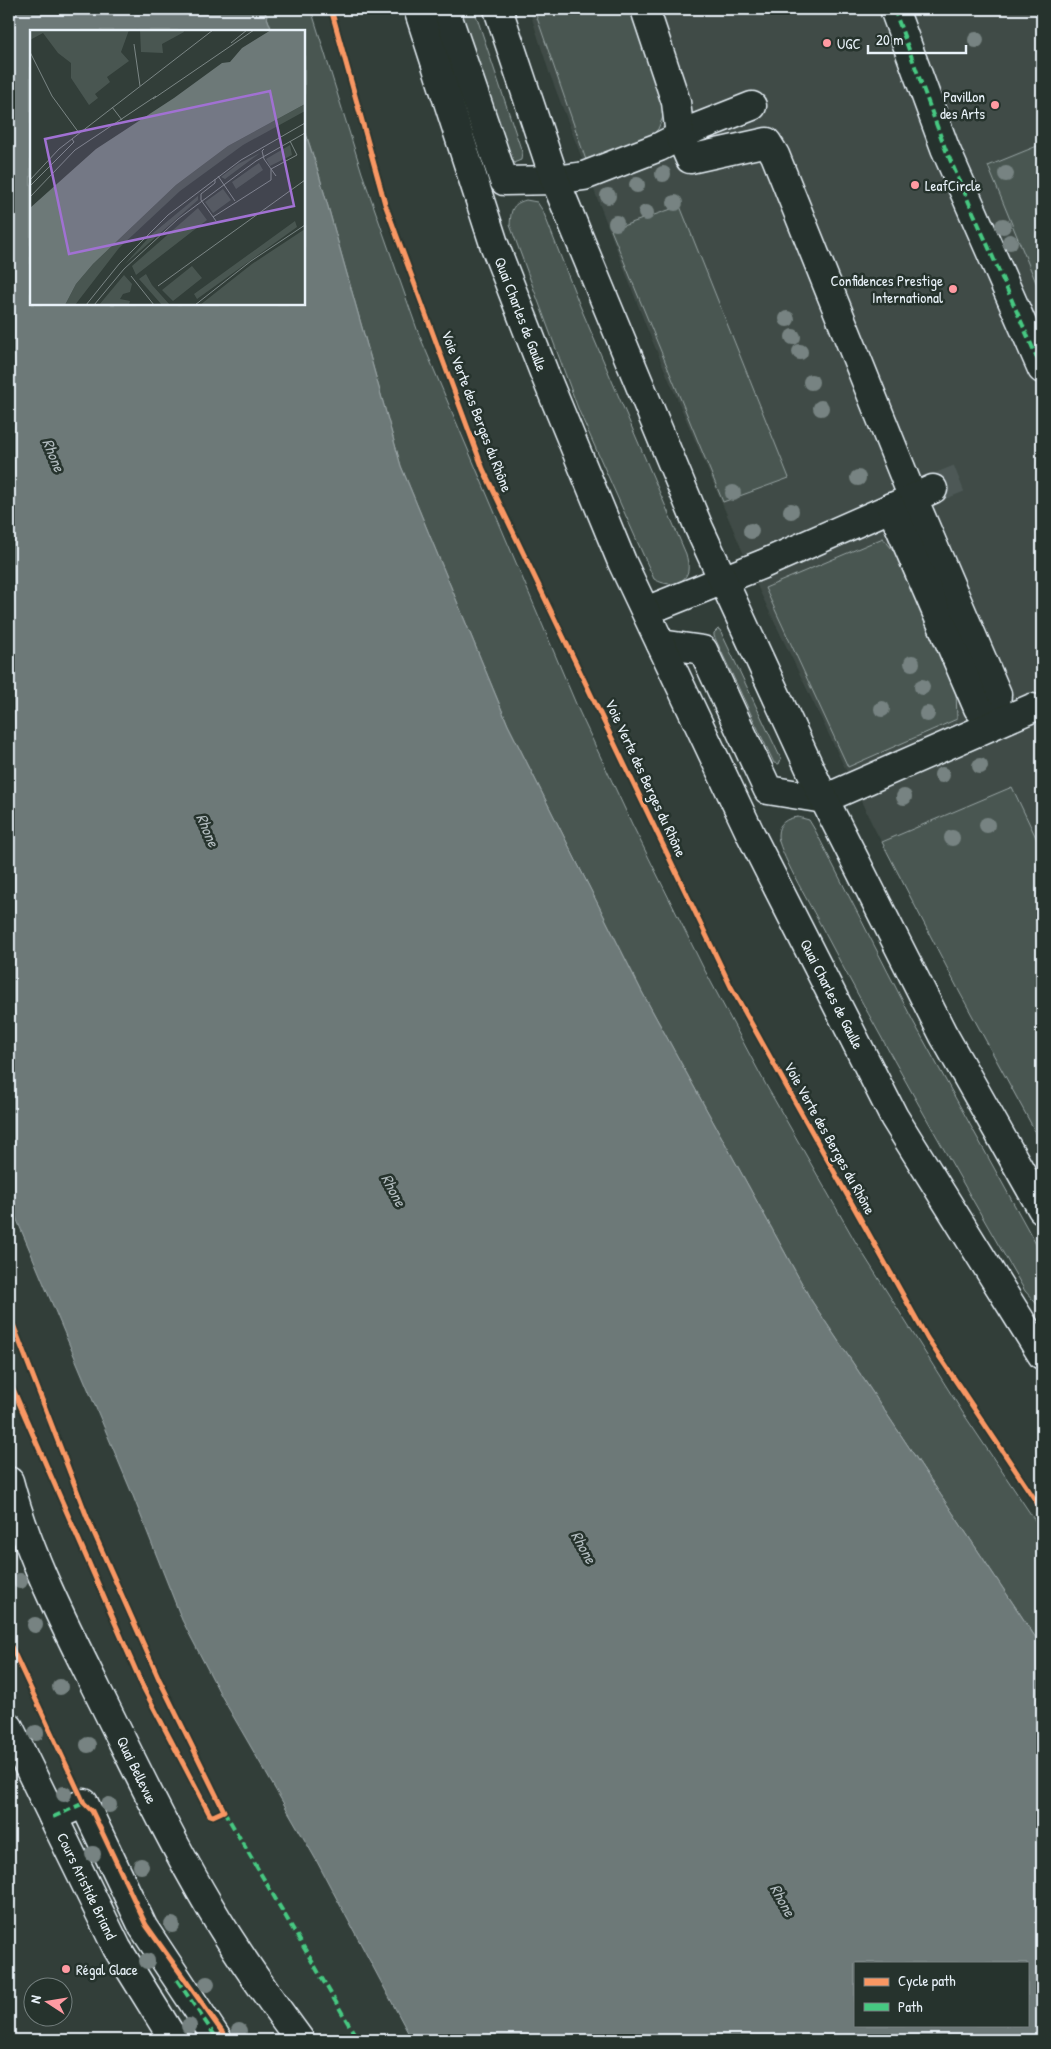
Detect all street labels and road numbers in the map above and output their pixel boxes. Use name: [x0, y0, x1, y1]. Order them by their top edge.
street label: Quai Charles de Gaulle: [490, 254, 552, 374]
street label: Voie Verte des Berges du Rhône: [436, 327, 518, 495]
street label: Voie Verte des Berges du Rhône: [600, 696, 692, 860]
street label: Quai Charles de Gaulle: [795, 935, 869, 1053]
street label: Voie Verte des Berges du Rhône: [779, 1058, 881, 1218]
street label: Quai Bellevue: [112, 1733, 162, 1807]
street label: Cours Aristide Briand: [52, 1829, 122, 1943]

